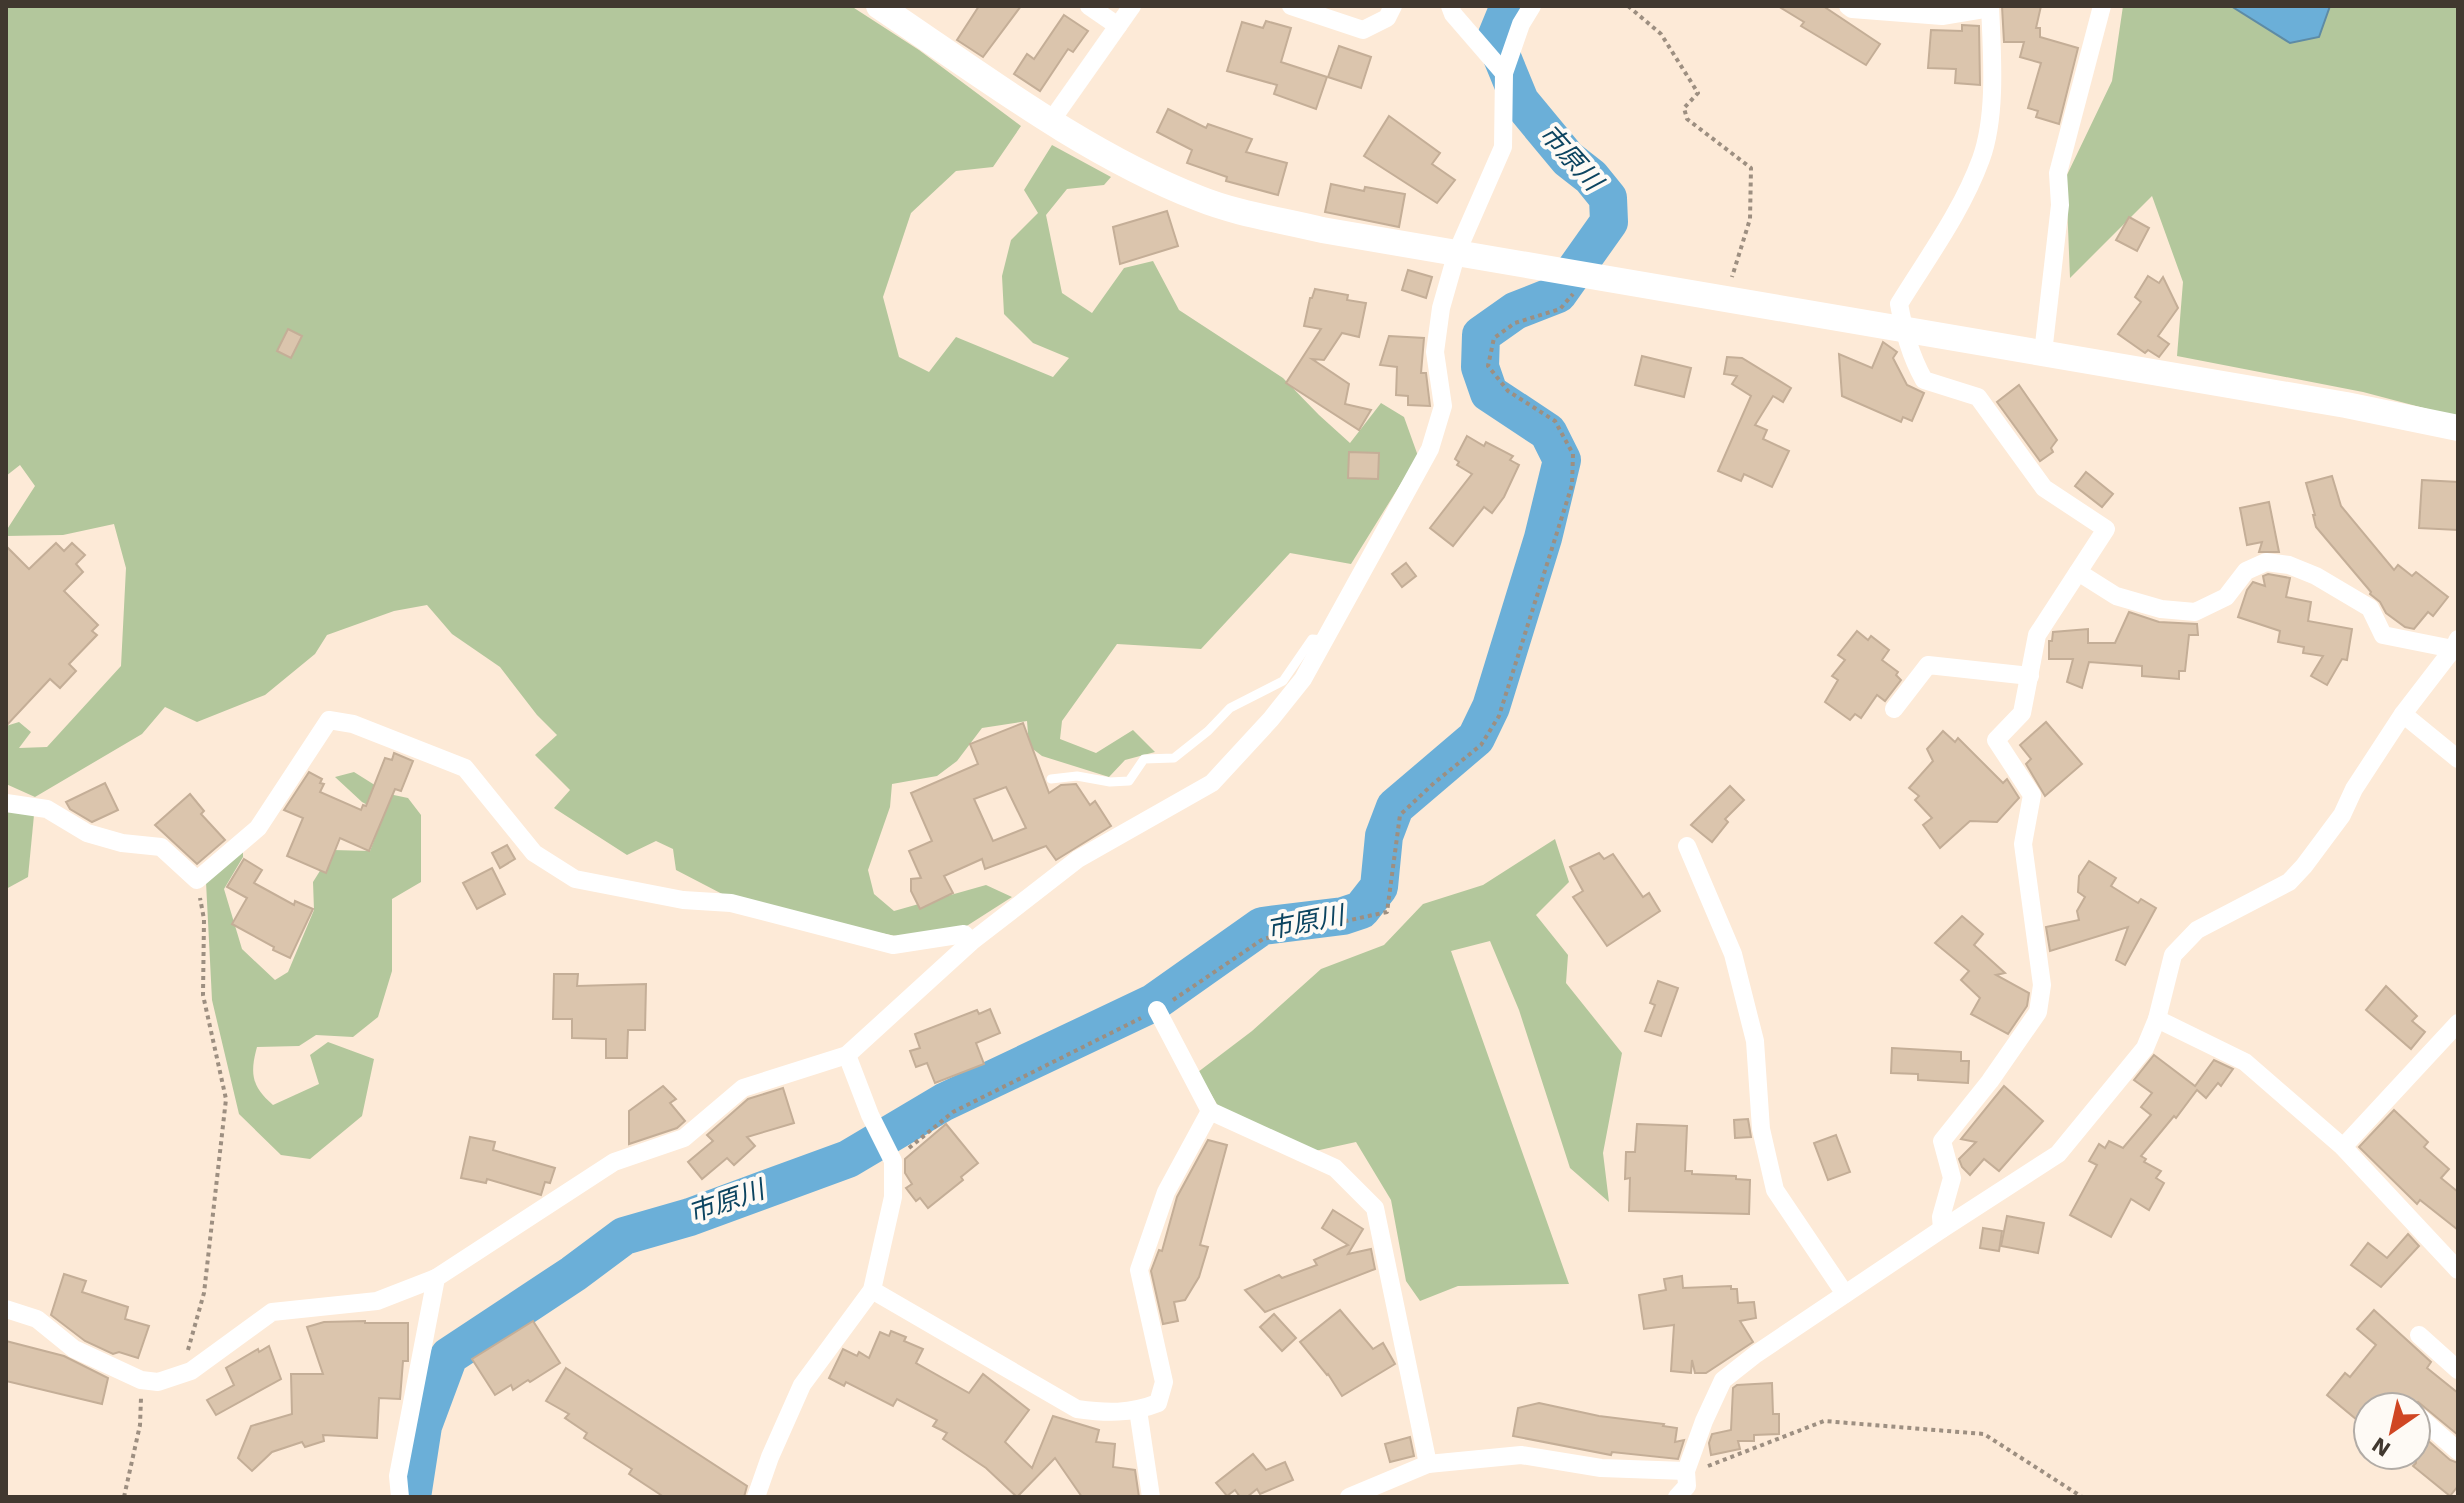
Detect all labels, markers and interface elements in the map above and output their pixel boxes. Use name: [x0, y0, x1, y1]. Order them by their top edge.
water label: 市原川: [1534, 118, 1610, 198]
water label: 市原川: [1264, 899, 1349, 944]
water label: 市原川: [684, 1173, 771, 1228]
north arrow: [2352, 1391, 2432, 1471]
text: N: [2367, 1432, 2395, 1462]

